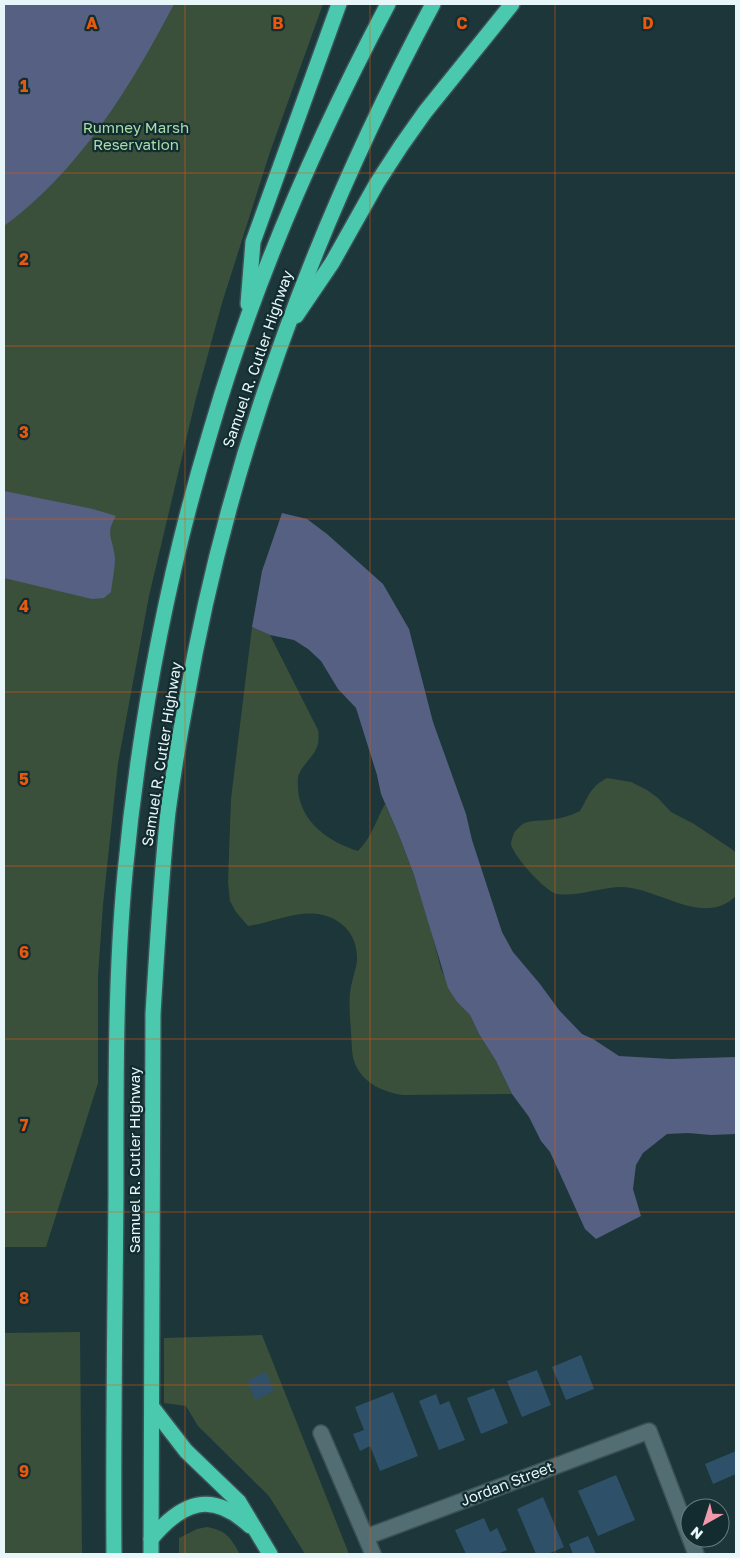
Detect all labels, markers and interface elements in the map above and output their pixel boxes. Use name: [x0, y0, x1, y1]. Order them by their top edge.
text: A: [86, 13, 98, 33]
text: B: [272, 13, 284, 33]
text: C: [456, 13, 468, 33]
text: D: [642, 13, 654, 33]
text: 1: [20, 76, 28, 96]
park label: Rumney Marsh Reservation: [83, 118, 189, 153]
text: 2: [19, 249, 29, 269]
street label: Samuel R. Cutler Highway: [218, 267, 296, 450]
text: 3: [19, 422, 29, 442]
text: 4: [19, 596, 29, 616]
street label: Samuel R. Cutler Highway: [138, 660, 185, 847]
text: 5: [19, 769, 29, 789]
text: 6: [19, 942, 29, 962]
street label: Samuel R. Cutler Highway: [125, 1066, 143, 1253]
text: 7: [20, 1115, 29, 1135]
text: 8: [19, 1288, 29, 1308]
street label: Jordan Street: [458, 1457, 556, 1509]
text: 9: [19, 1461, 29, 1481]
north arrow: [680, 1498, 730, 1548]
text: N: [687, 1524, 706, 1543]

